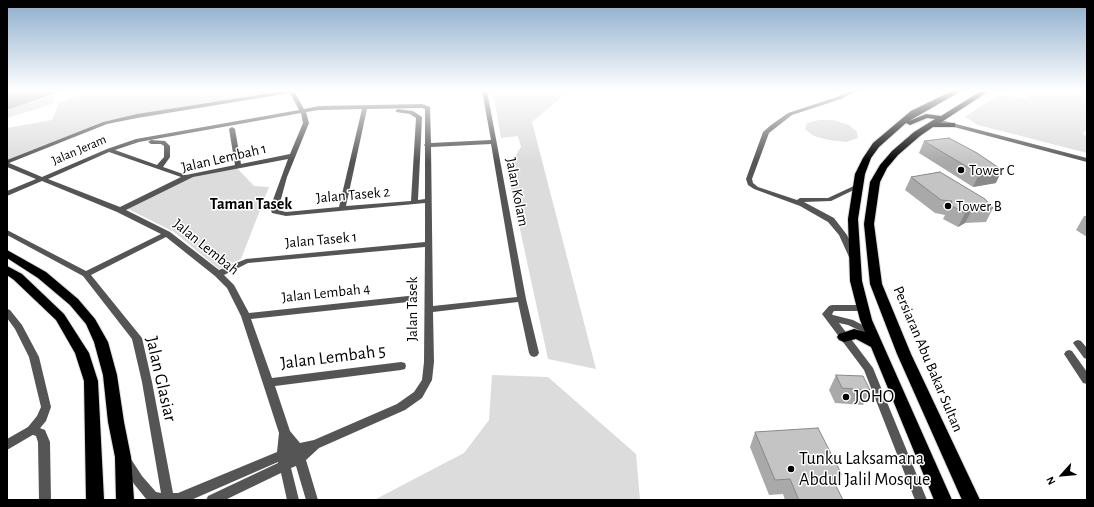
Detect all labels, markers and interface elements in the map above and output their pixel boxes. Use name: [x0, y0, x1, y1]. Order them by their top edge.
street label: Jalan Jeram: [49, 132, 109, 168]
street label: Jalan Lembah 1: [180, 139, 268, 177]
street label: Jalan Kolam: [502, 156, 532, 228]
place label: Tower C: [969, 161, 1014, 179]
marker: Tower C: [956, 165, 966, 175]
street label: Jalan Tasek 2: [315, 183, 391, 207]
district label: Taman Tasek: [210, 194, 292, 214]
place label: Tower B: [956, 197, 1002, 215]
marker: Tower B: [943, 201, 953, 211]
street label: Jalan Lembah: [169, 215, 243, 279]
street label: Jalan Tasek 1: [284, 228, 358, 252]
street label: Jalan Tasek: [403, 277, 421, 341]
street label: Jalan Lembah 4: [281, 279, 371, 307]
street label: Persiaran Abu Bakar Sultan: [889, 283, 967, 435]
street label: Jalan Glasiar: [141, 334, 181, 424]
street label: Jalan Lembah 5: [279, 340, 387, 374]
place label: JOHO: [854, 386, 894, 408]
marker: JOHO: [841, 392, 851, 402]
place label: Tunku Laksamana Abdul Jalil Mosque: [799, 448, 930, 490]
north arrow: [1042, 455, 1082, 495]
marker: Tunku Laksamana Abdul Jalil Mosque: [786, 464, 796, 474]
text: N: [1044, 475, 1058, 487]

